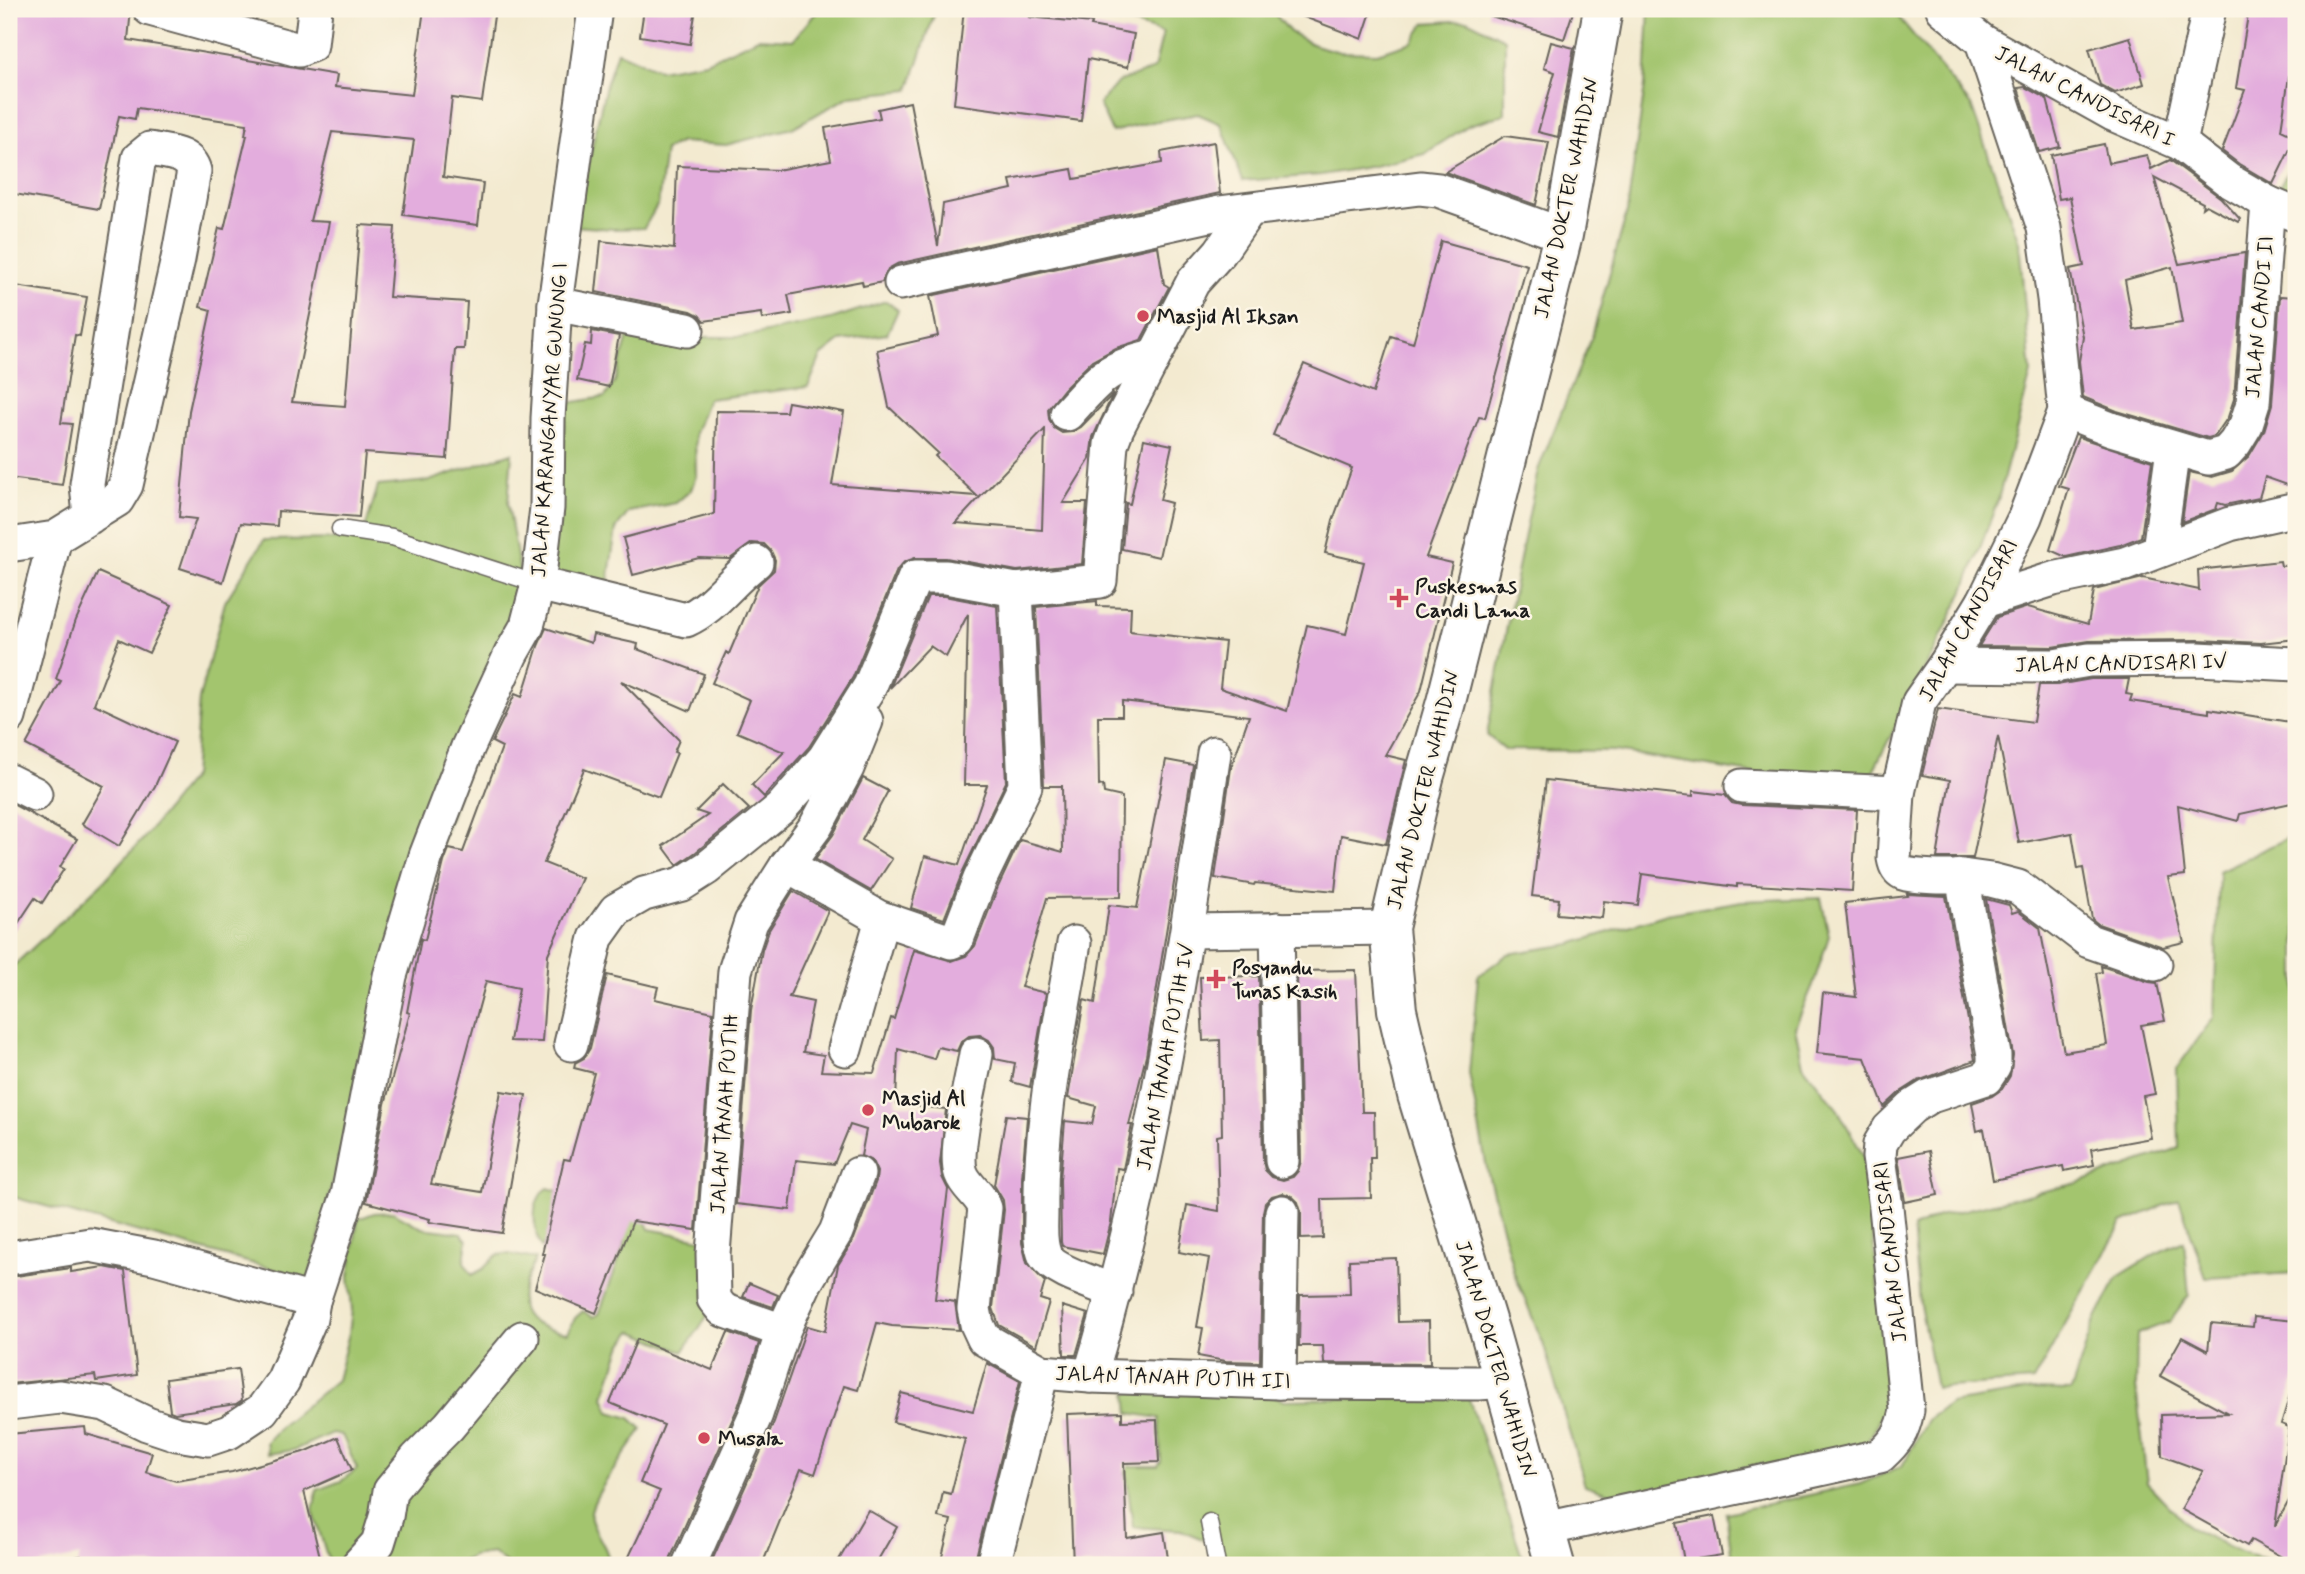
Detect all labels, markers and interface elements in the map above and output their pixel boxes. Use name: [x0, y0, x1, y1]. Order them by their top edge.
street label: JALAN CANDISARI I: [1990, 39, 2179, 154]
street label: JALAN DOKTER WAHIDIN: [1528, 75, 1606, 321]
street label: JALAN CANDI II: [2239, 235, 2281, 399]
street label: JALAN KARANGANYAR GUNUNG I: [525, 262, 575, 578]
place label: Masjid Al Iksan: [1157, 303, 1299, 331]
marker: Masjid Al Iksan: [1135, 308, 1151, 324]
street label: JALAN CANDISARI: [1913, 534, 2025, 707]
place label: Puskesmas Candi Lama: [1415, 573, 1531, 625]
marker: Puskesmas Candi Lama: [1389, 588, 1409, 608]
street label: JALAN CANDISARI IV: [2015, 648, 2228, 680]
street label: JALAN DOKTER WAHIDIN: [1381, 668, 1467, 913]
street label: JALAN TANAH PUTIH IV: [1130, 941, 1202, 1173]
place label: Posyandu Tunas Kasih: [1232, 954, 1337, 1006]
marker: Posyandu Tunas Kasih: [1206, 969, 1226, 989]
street label: JALAN TANAH PUTIH: [704, 1013, 746, 1215]
place label: Masjid Al Mubarok: [882, 1085, 965, 1137]
marker: Masjid Al Mubarok: [860, 1102, 876, 1118]
street label: JALAN CANDISARI: [1868, 1160, 1914, 1344]
street label: JALAN DOKTER WAHIDIN: [1448, 1237, 1542, 1481]
street label: JALAN TANAH PUTIH III: [1055, 1360, 1291, 1396]
place label: Musala: [718, 1425, 784, 1453]
marker: Musala: [696, 1430, 712, 1446]

